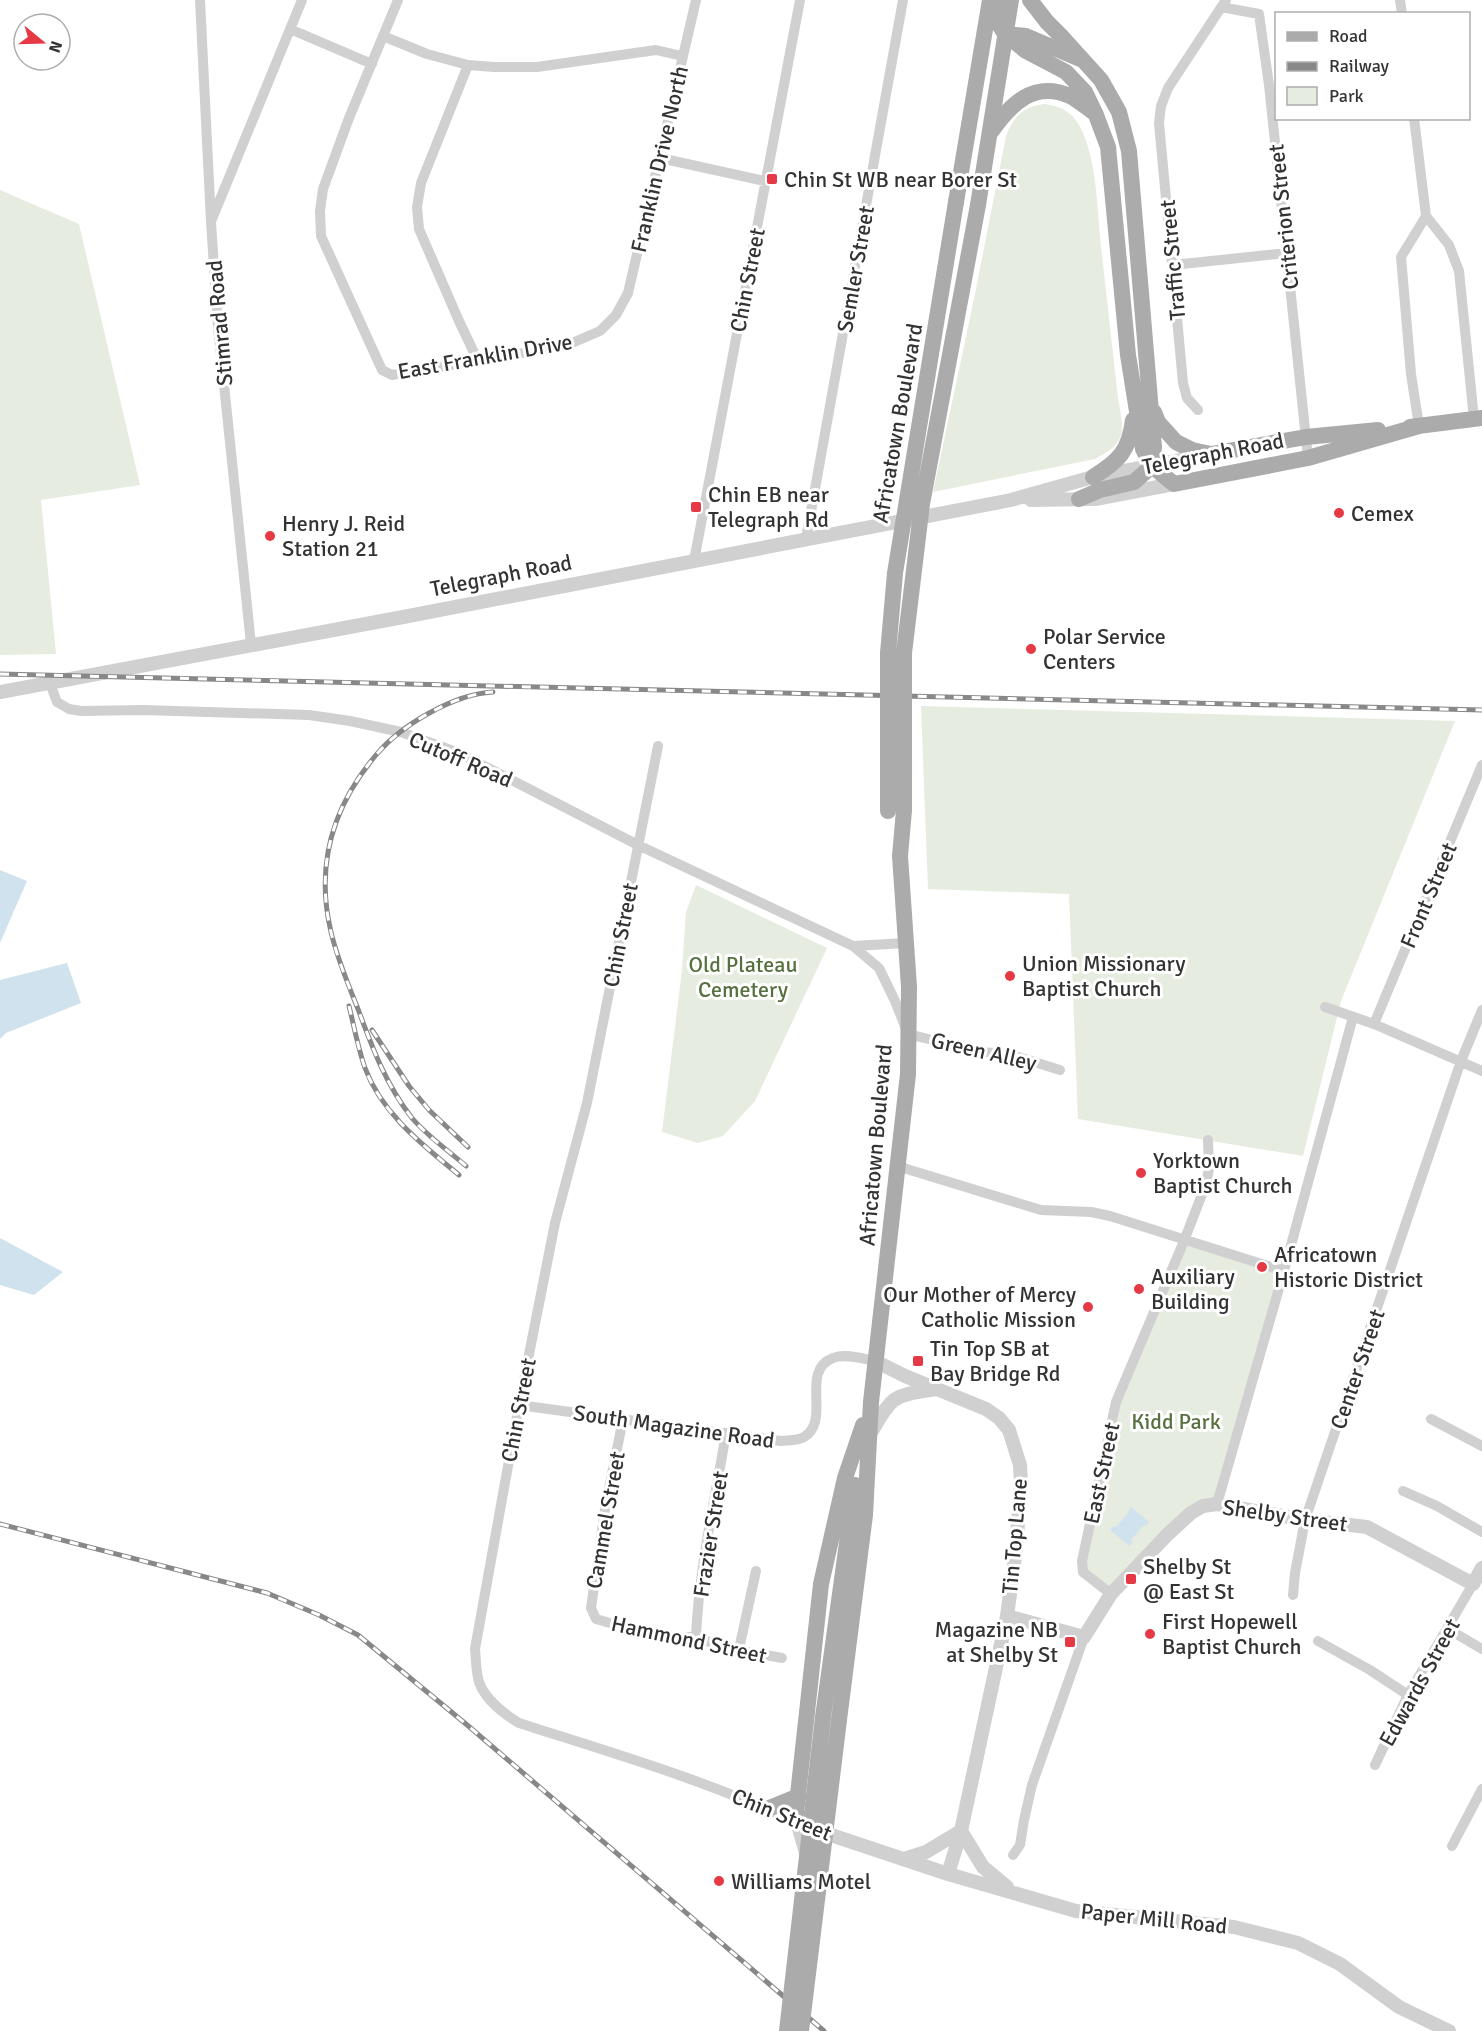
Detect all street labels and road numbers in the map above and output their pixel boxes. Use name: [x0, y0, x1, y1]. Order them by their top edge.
street label: Franklin Drive North: [625, 63, 694, 255]
street label: Criterion Street: [1262, 143, 1305, 291]
street label: Traffic Street: [1154, 198, 1191, 321]
street label: Semler Street: [831, 203, 880, 335]
street label: Chin Street: [724, 226, 771, 334]
street label: Stimrad Road: [201, 259, 238, 387]
street label: Africatown Boulevard: [867, 321, 928, 525]
street label: East Franklin Drive: [396, 328, 574, 385]
street label: Telegraph Road: [1140, 427, 1286, 480]
street label: Telegraph Road: [428, 549, 574, 602]
street label: Cutoff Road: [405, 726, 517, 793]
street label: Front Street: [1394, 838, 1463, 952]
street label: Chin Street: [597, 881, 644, 989]
street label: Green Alley: [929, 1026, 1040, 1077]
street label: Africatown Boulevard: [853, 1043, 898, 1247]
street label: Center Street: [1324, 1305, 1391, 1433]
street label: Chin Street: [495, 1356, 542, 1464]
street label: South Magazine Road: [572, 1399, 776, 1454]
street label: East Street: [1078, 1420, 1125, 1526]
street label: Cammel Street: [580, 1449, 631, 1591]
street label: Frazier Street: [687, 1469, 734, 1599]
street label: Tin Top Lane: [996, 1477, 1033, 1595]
street label: Shelby Street: [1221, 1493, 1349, 1538]
street label: Hammond Street: [609, 1610, 769, 1669]
street label: Edwards Street: [1373, 1613, 1466, 1751]
street label: Chin Street: [728, 1782, 836, 1847]
street label: Paper Mill Road: [1079, 1897, 1229, 1940]

